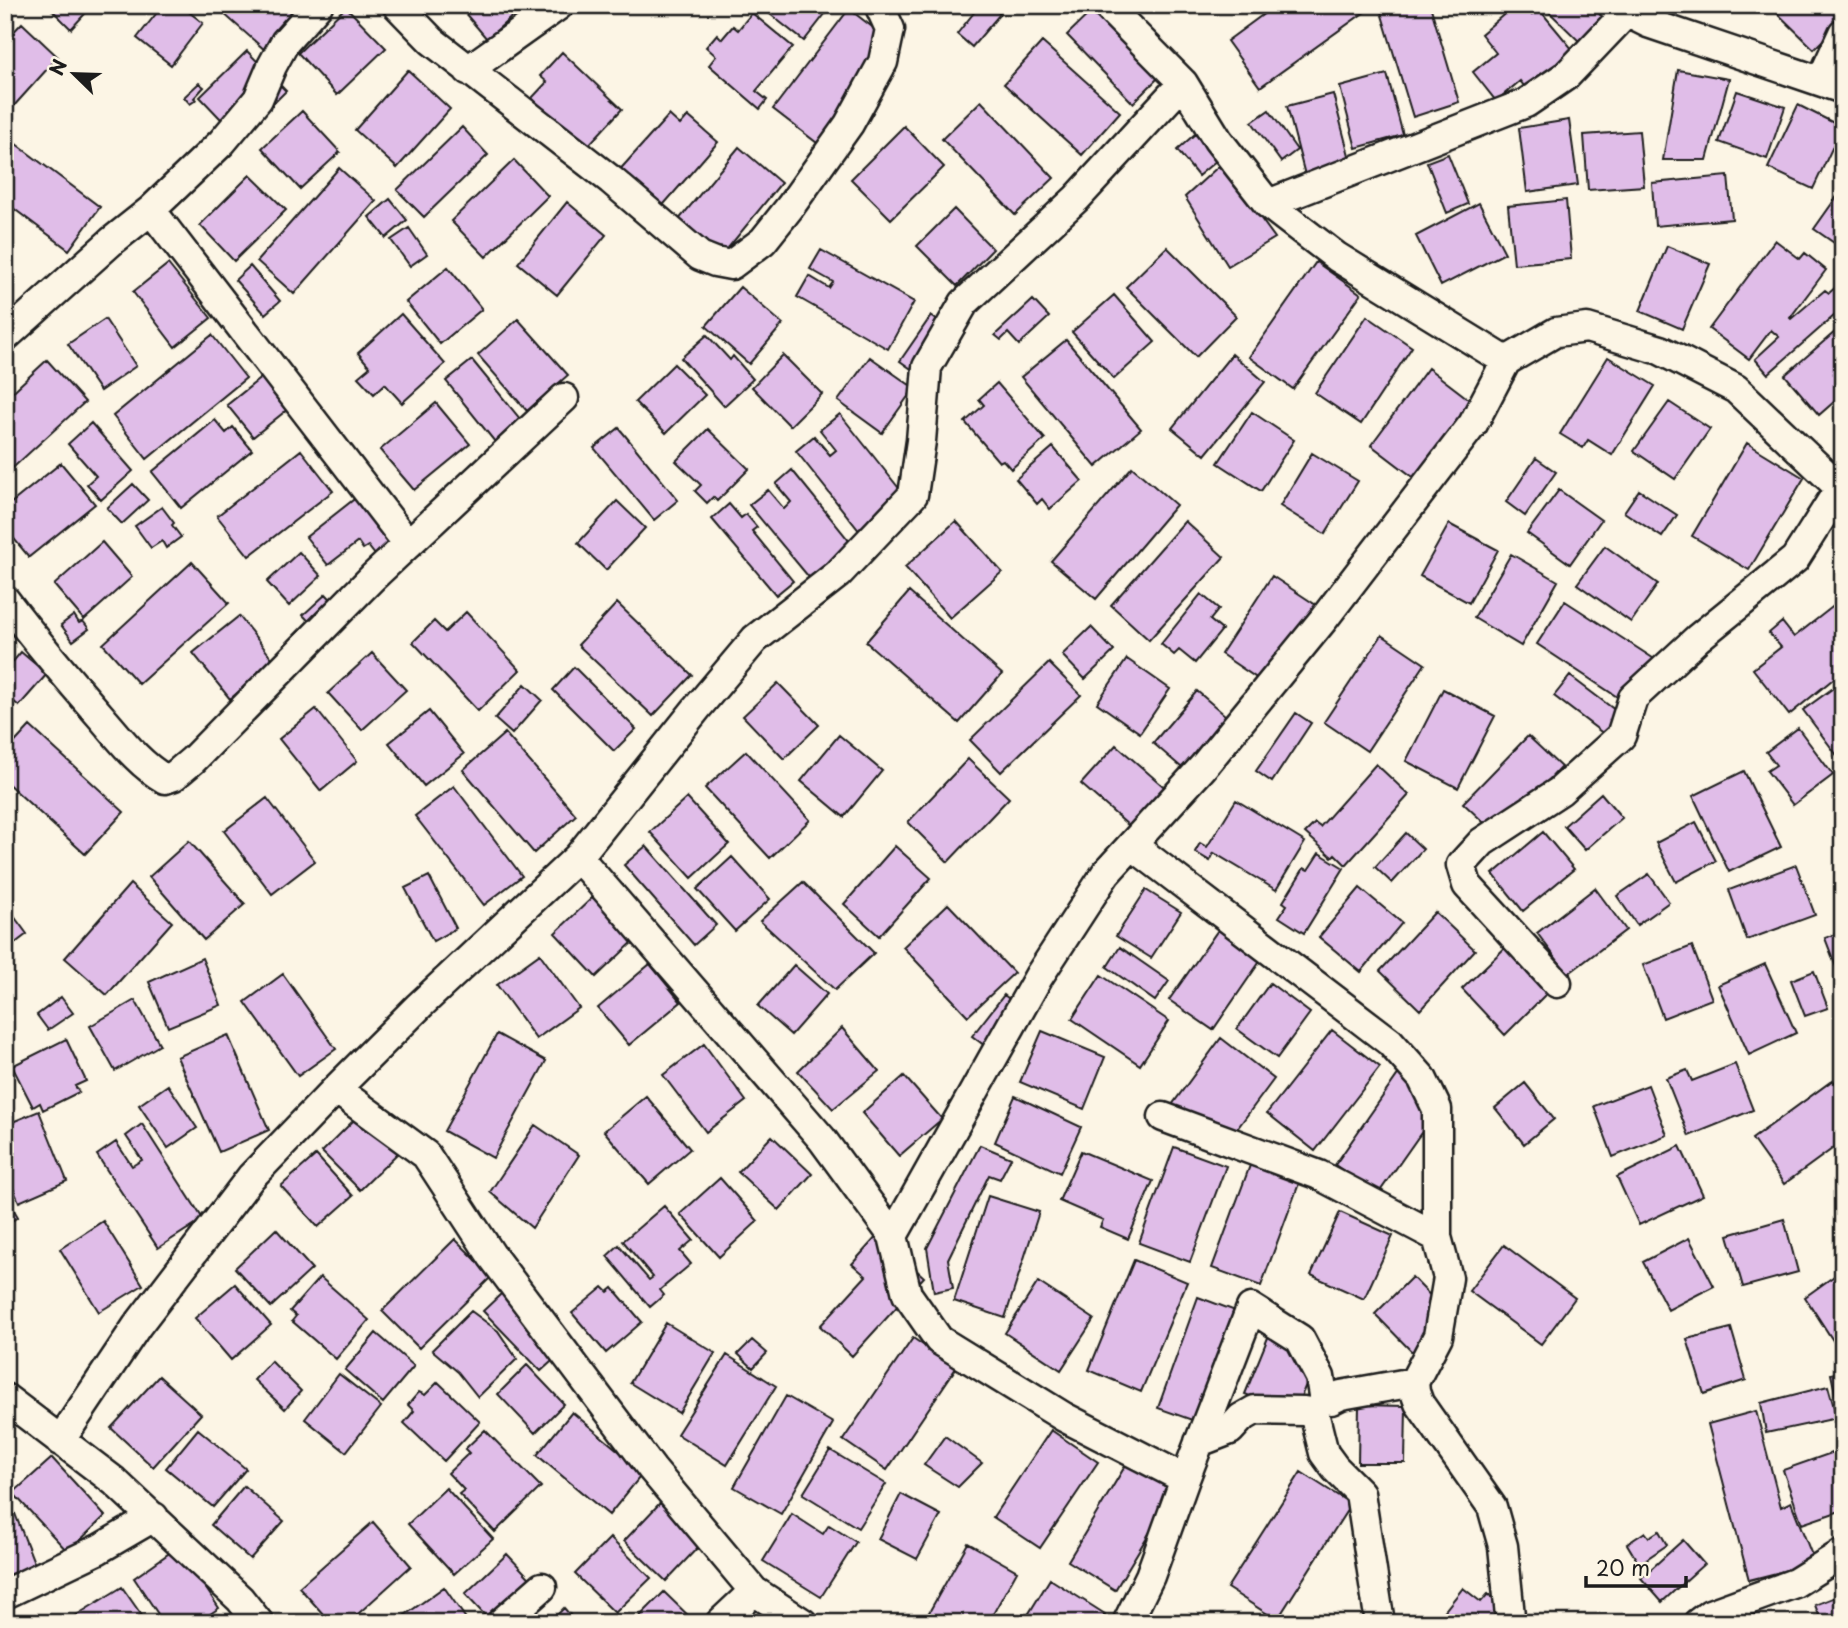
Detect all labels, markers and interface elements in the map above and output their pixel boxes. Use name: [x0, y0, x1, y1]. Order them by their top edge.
north arrow: [38, 38, 108, 108]
text: N: [42, 55, 73, 79]
scale bar: [1586, 1544, 1685, 1588]
text: 20 m: [1596, 1551, 1650, 1583]

